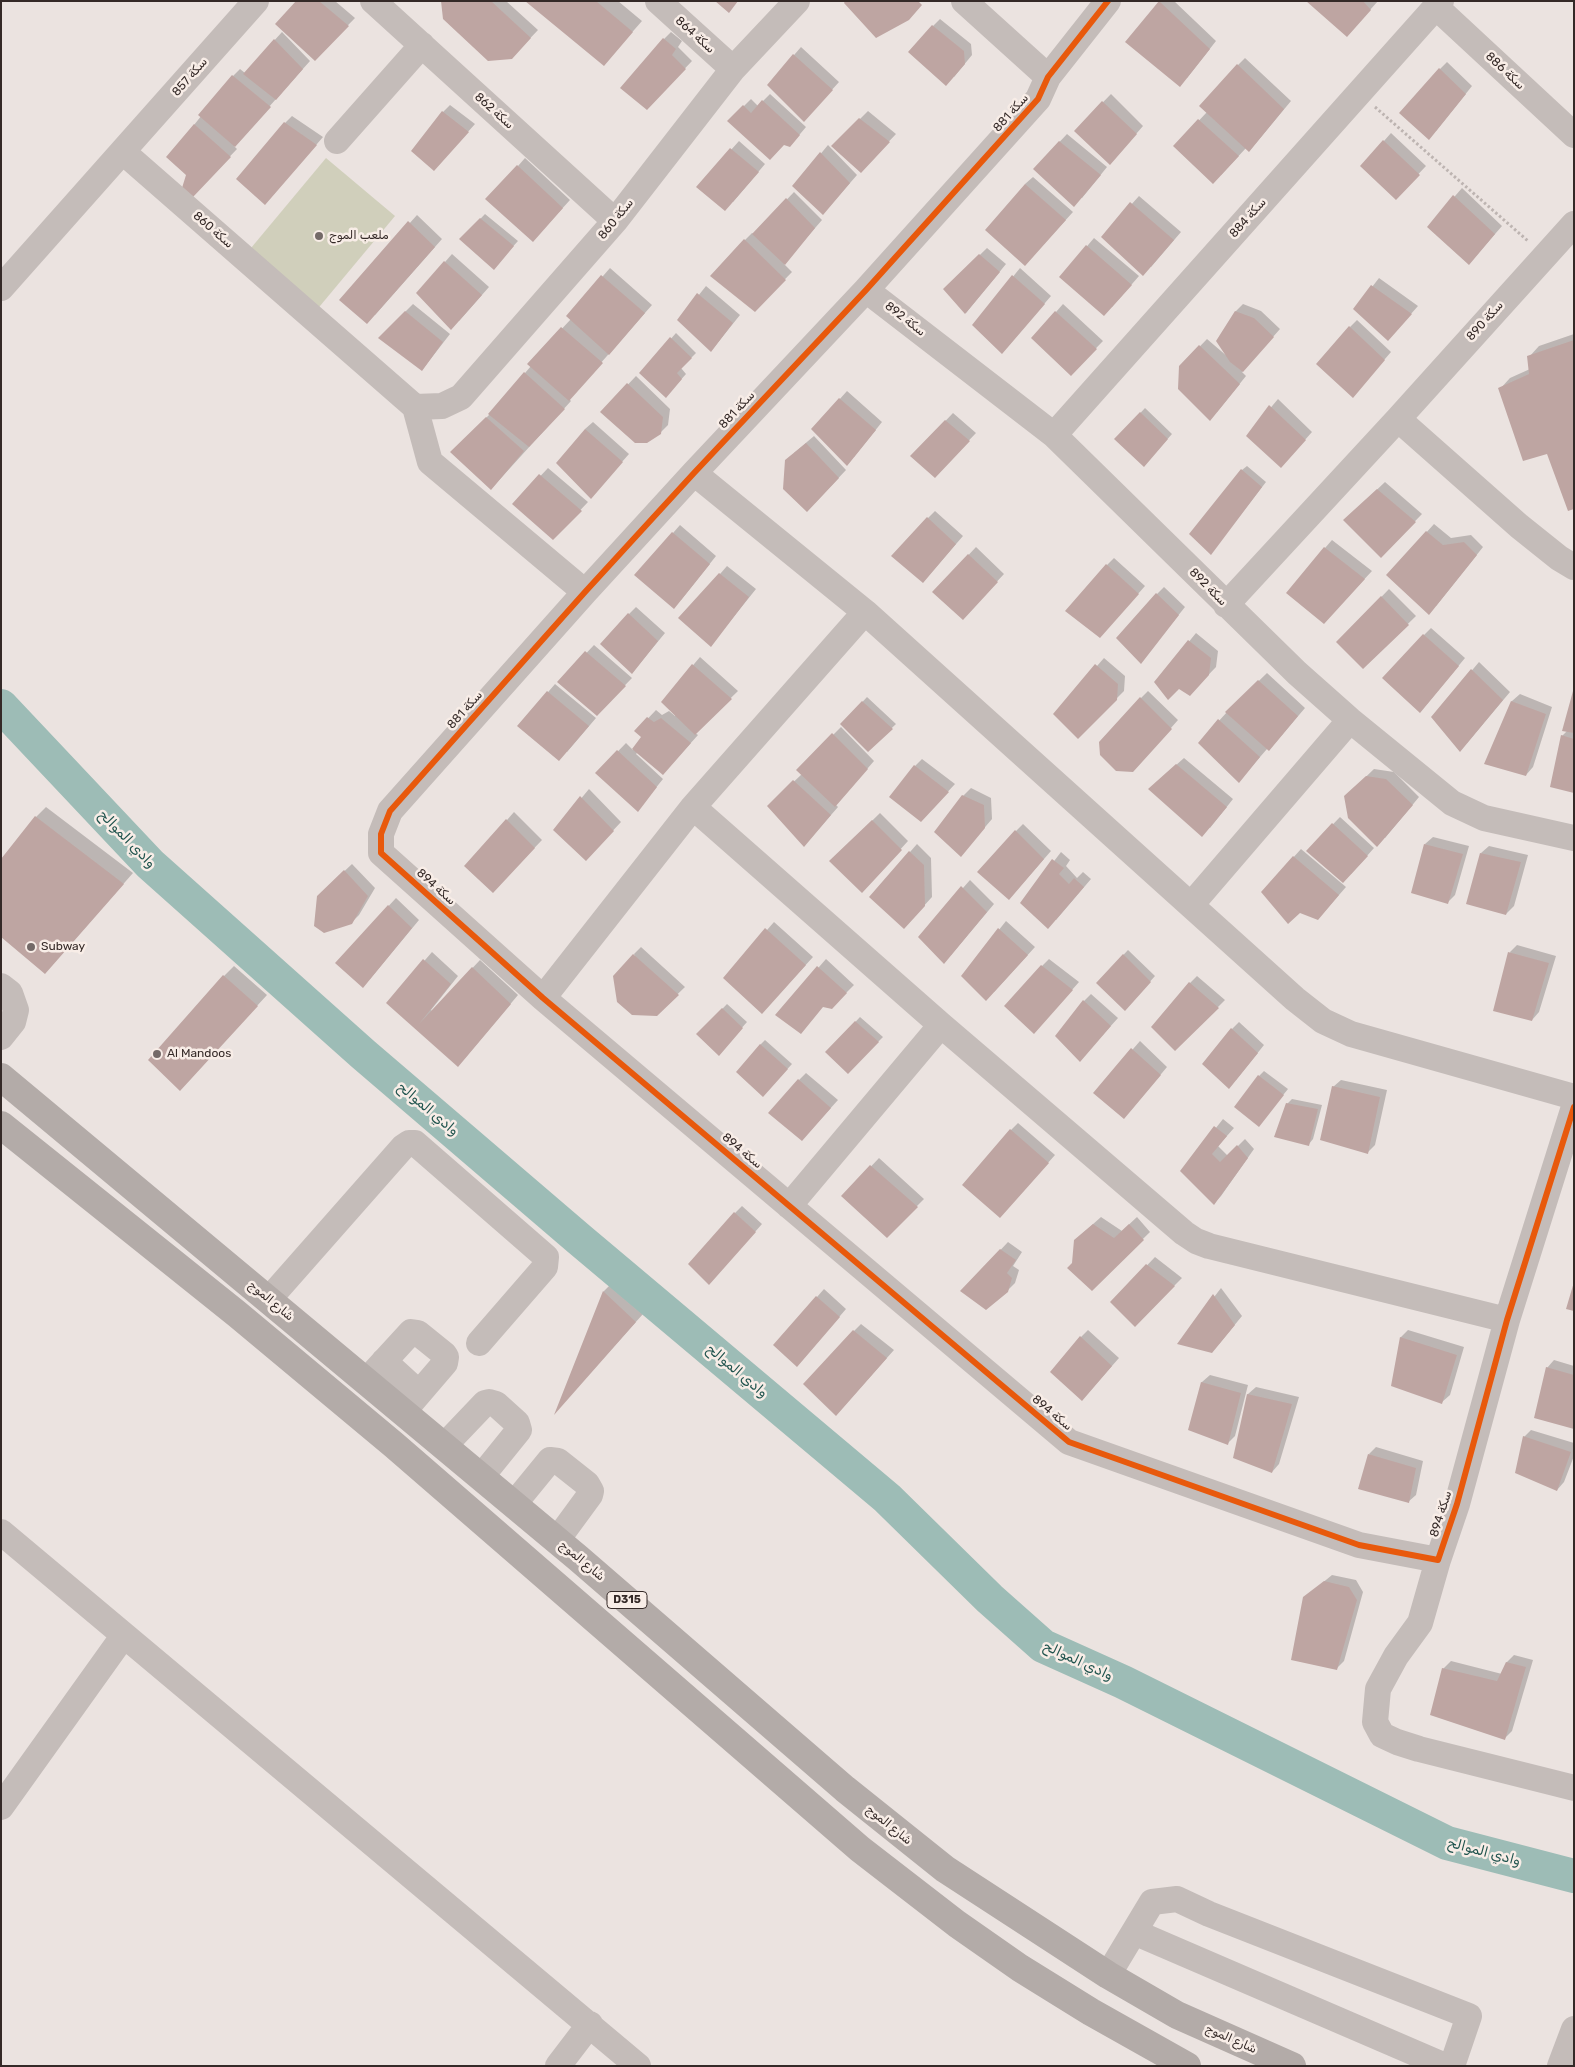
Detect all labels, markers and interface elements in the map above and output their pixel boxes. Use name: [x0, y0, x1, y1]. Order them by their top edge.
street label: سكة 864: [672, 14, 718, 56]
street label: سكة 886: [1482, 49, 1528, 93]
street label: سكة 857: [169, 55, 211, 99]
street label: سكة 862: [472, 90, 516, 132]
street label: سكة 881: [990, 91, 1032, 135]
street label: سكة 884: [1226, 195, 1270, 241]
street label: سكة 860: [595, 196, 637, 242]
street label: سكة 860: [190, 209, 236, 251]
place label: ملعب الموج: [329, 229, 389, 243]
marker: ملعب الموج: [313, 230, 325, 242]
street label: سكة 890: [1464, 298, 1506, 344]
street label: سكة 892: [882, 299, 928, 339]
street label: سكة 881: [716, 388, 758, 432]
street label: سكة 892: [1186, 565, 1230, 609]
street label: سكة 881: [444, 688, 486, 732]
water label: وادي الموالح: [95, 806, 159, 872]
street label: سكة 894: [413, 866, 459, 908]
place label: Subway: [41, 940, 85, 954]
marker: Subway: [25, 941, 37, 953]
place label: Al Mandoos: [167, 1047, 231, 1061]
marker: Al Mandoos: [151, 1048, 163, 1060]
water label: وادي الموالح: [394, 1079, 462, 1139]
street label: سكة 894: [719, 1130, 765, 1172]
street label: شارع الموج: [245, 1278, 297, 1324]
water label: وادي الموالح: [703, 1341, 771, 1401]
street label: سكة 894: [1029, 1392, 1075, 1434]
street label: سكة 894: [1427, 1489, 1455, 1539]
street label: شارع الموج: [556, 1538, 608, 1584]
road number: D315: [607, 1592, 647, 1608]
water label: وادي الموالح: [1041, 1638, 1115, 1684]
street label: شارع الموج: [863, 1802, 915, 1848]
water label: وادي الموالح: [1446, 1834, 1522, 1870]
street label: شارع الموج: [1203, 2021, 1259, 2057]

